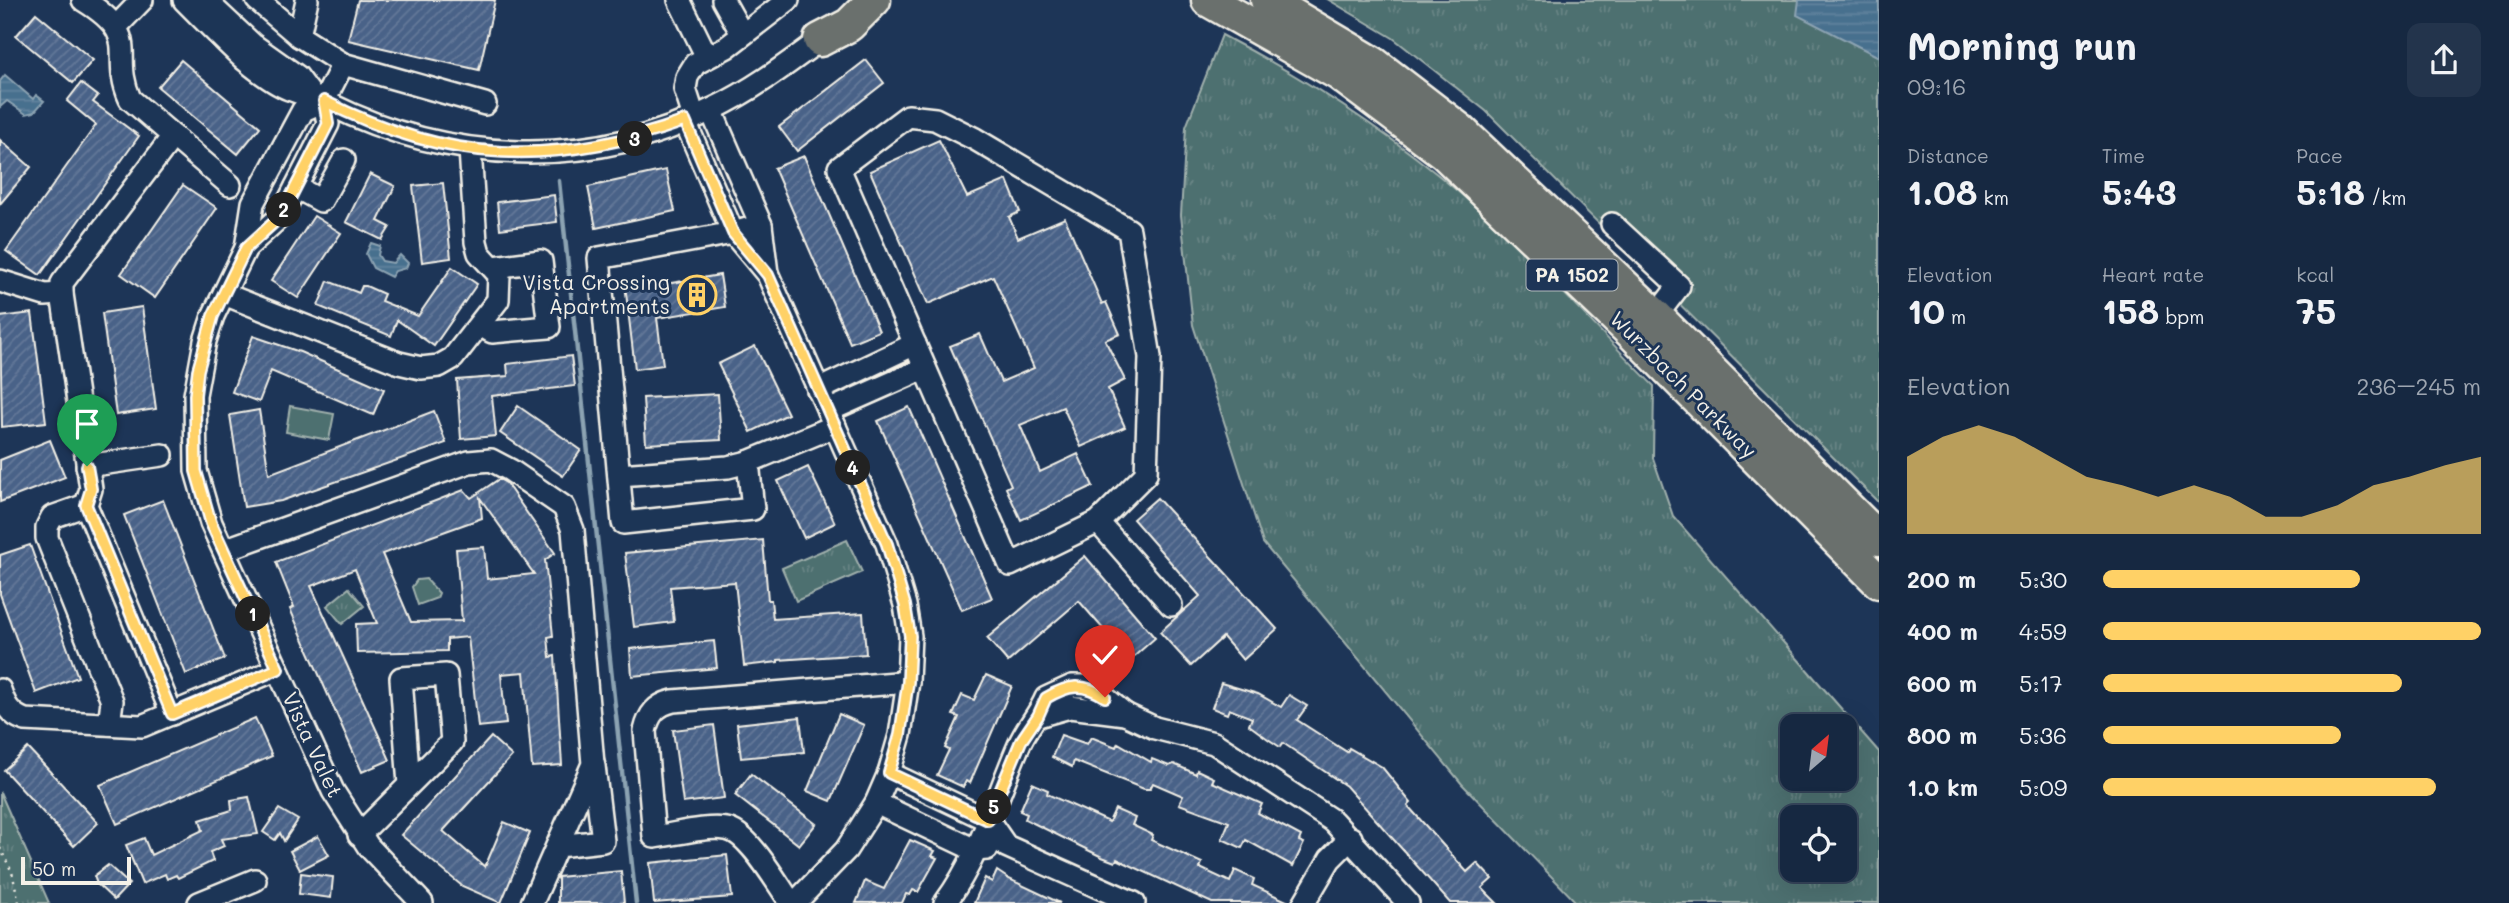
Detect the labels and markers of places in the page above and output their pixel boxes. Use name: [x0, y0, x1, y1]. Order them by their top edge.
pin: 3: [618, 122, 652, 156]
pin: 2: [266, 192, 302, 228]
place label: Vista Crossing Apartments: [522, 268, 670, 319]
building icon: Vista Crossing Apartments: [676, 274, 718, 316]
pin: [57, 394, 117, 466]
pin: 4: [836, 450, 870, 486]
pin: 1: [236, 596, 270, 632]
pin: [1075, 625, 1135, 697]
pin: 5: [976, 790, 1012, 824]

